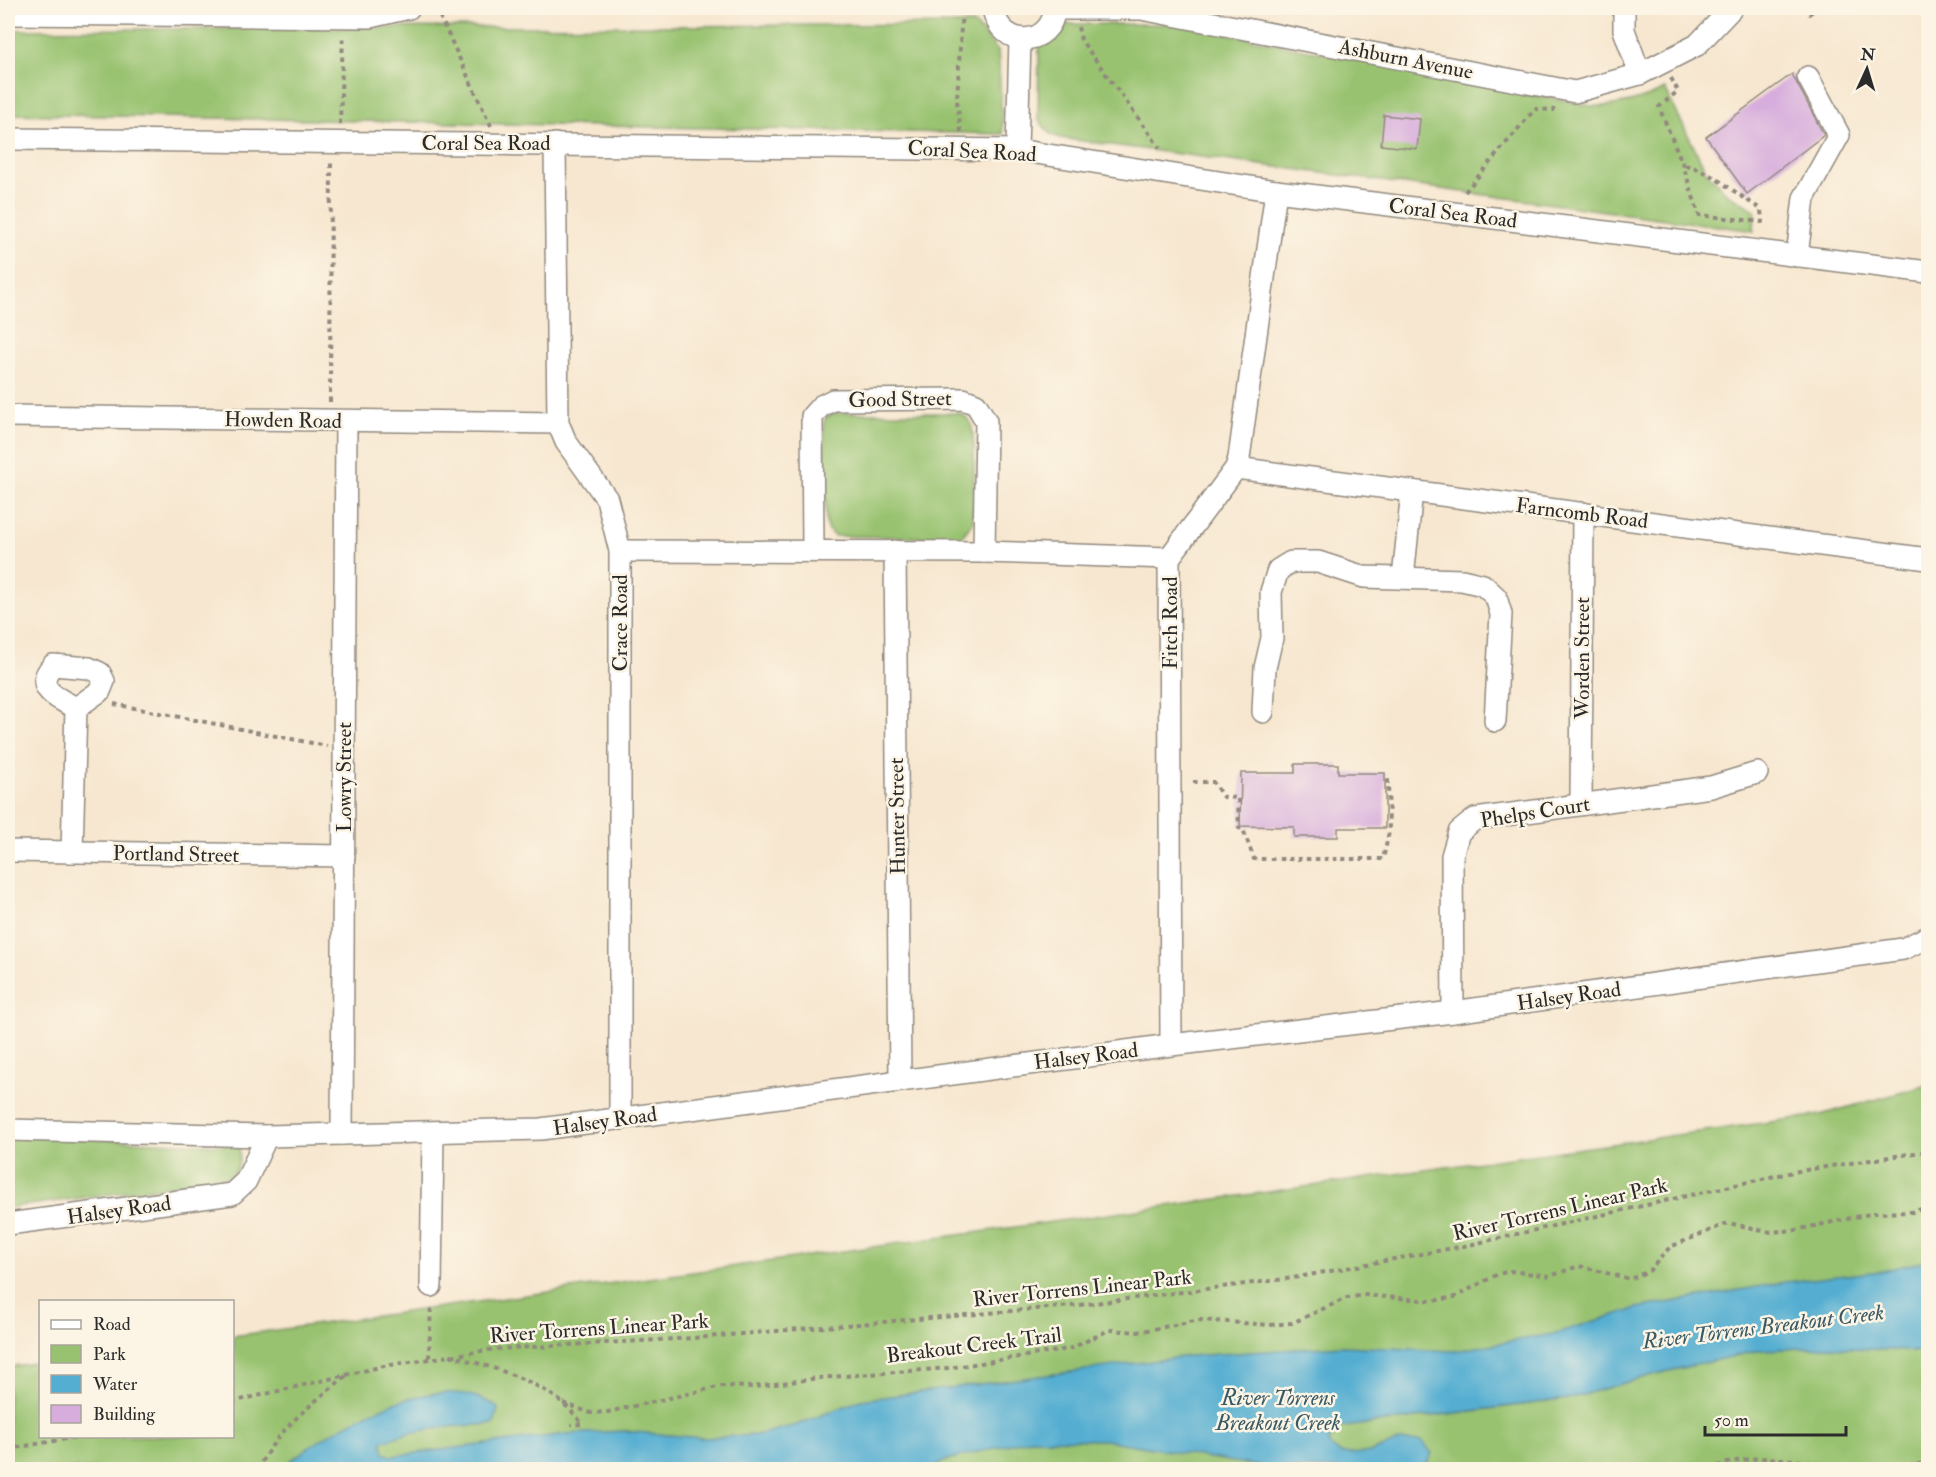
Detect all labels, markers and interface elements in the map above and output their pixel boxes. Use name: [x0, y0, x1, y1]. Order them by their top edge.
street label: Ashburn Avenue: [1335, 33, 1476, 86]
north arrow: [1837, 39, 1897, 99]
text: N: [1859, 44, 1876, 66]
street label: Coral Sea Road: [421, 130, 551, 157]
street label: Coral Sea Road: [907, 135, 1038, 168]
street label: Coral Sea Road: [1387, 192, 1519, 235]
street label: Good Street: [848, 385, 952, 414]
street label: Howden Road: [224, 406, 343, 435]
street label: Farncomb Road: [1514, 492, 1650, 535]
street label: Crace Road: [607, 574, 634, 672]
street label: Fitch Road: [1157, 576, 1184, 670]
street label: Worden Street: [1569, 597, 1596, 720]
street label: Lowry Street: [331, 722, 358, 832]
street label: Hunter Street: [883, 757, 912, 875]
street label: Phelps Court: [1478, 790, 1592, 834]
street label: Portland Street: [112, 840, 240, 869]
street label: Halsey Road: [1515, 976, 1623, 1017]
street label: Halsey Road: [1032, 1037, 1140, 1076]
street label: Halsey Road: [551, 1101, 659, 1142]
street label: River Torrens Linear Park: [1450, 1172, 1670, 1247]
street label: Halsey Road: [65, 1190, 173, 1231]
street label: River Torrens Linear Park: [971, 1264, 1193, 1313]
water label: River Torrens Breakout Creek: [1640, 1298, 1886, 1356]
legend: [39, 1300, 234, 1438]
street label: River Torrens Linear Park: [488, 1307, 710, 1350]
text: Road: [93, 1313, 131, 1336]
street label: Breakout Creek Trail: [885, 1321, 1064, 1370]
text: Park: [93, 1343, 126, 1366]
text: Water: [92, 1373, 137, 1396]
water label: River Torrens Breakout Creek: [1214, 1384, 1341, 1437]
scale bar: [1705, 1399, 1846, 1437]
text: Building: [93, 1403, 156, 1426]
text: 50 m: [1714, 1409, 1749, 1432]

